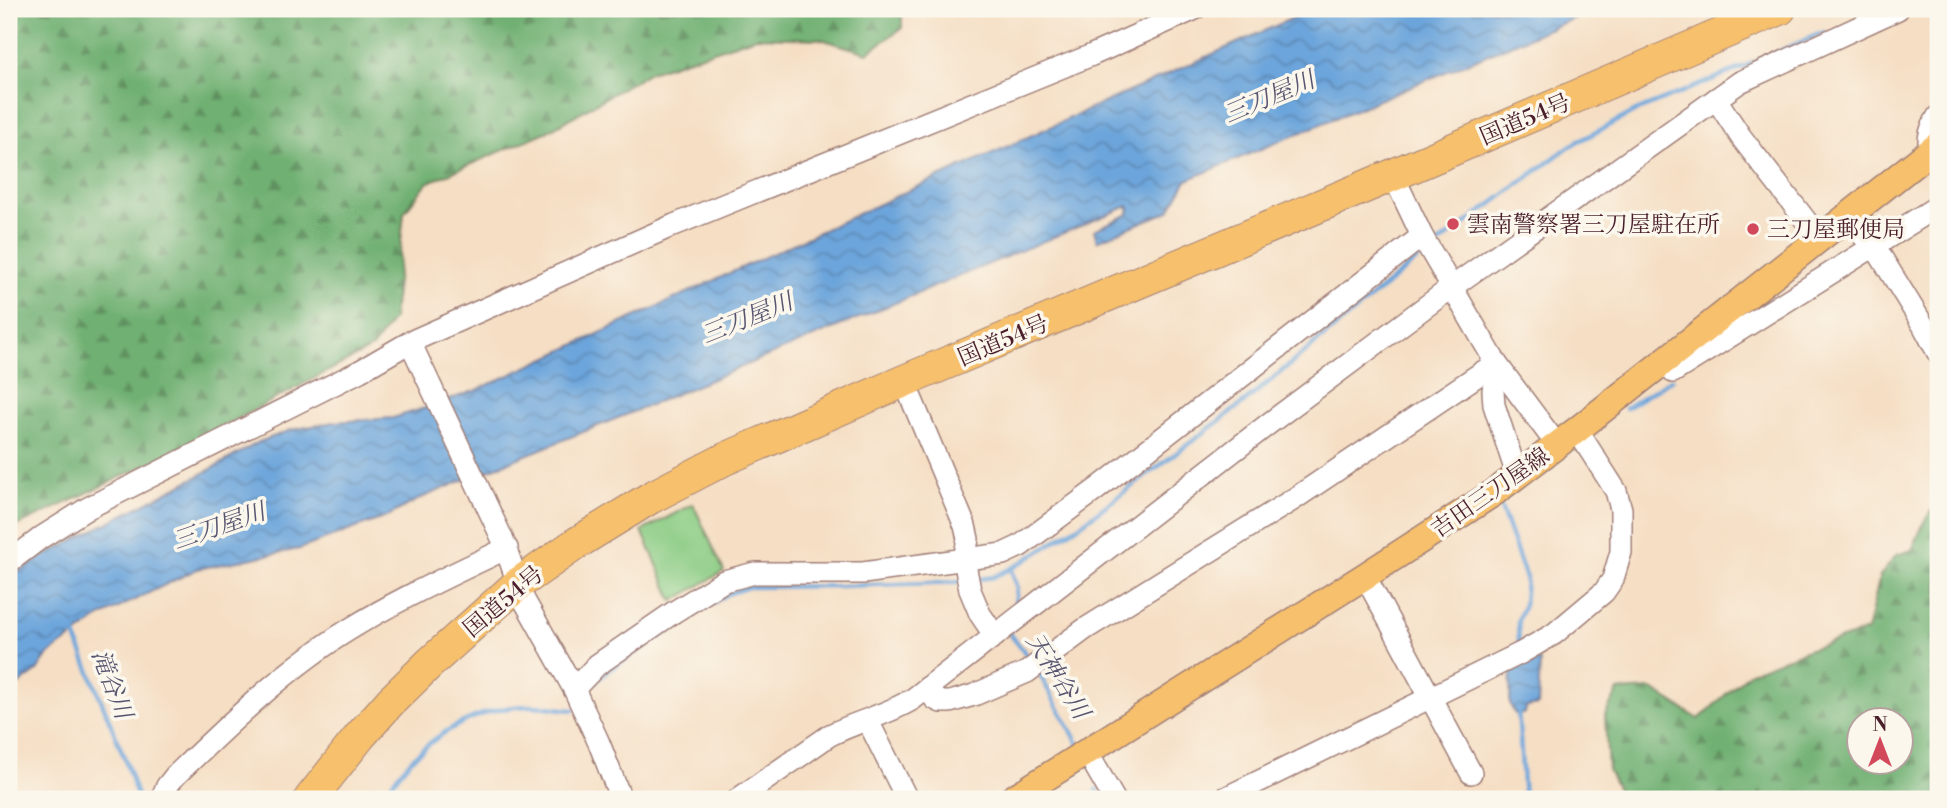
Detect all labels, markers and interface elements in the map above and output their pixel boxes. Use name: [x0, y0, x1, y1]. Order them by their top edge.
water label: 三刀屋川: [1219, 64, 1322, 130]
street label: 国道54号: [1476, 88, 1575, 152]
place label: 雲南警察署三刀屋駐在所: [1467, 211, 1720, 239]
marker: 雲南警察署三刀屋駐在所: [1445, 216, 1461, 232]
place label: 三刀屋郵便局: [1767, 216, 1905, 244]
marker: 三刀屋郵便局: [1745, 221, 1761, 237]
water label: 三刀屋川: [697, 286, 800, 351]
street label: 国道54号: [954, 309, 1053, 373]
street label: 吉田三刀屋線: [1426, 442, 1555, 544]
water label: 三刀屋川: [169, 496, 272, 557]
street label: 国道54号: [458, 560, 549, 643]
water label: 天神谷川: [1019, 628, 1097, 728]
water label: 滝谷川: [84, 645, 139, 726]
north arrow: [1846, 706, 1916, 776]
text: N: [1872, 713, 1888, 737]

